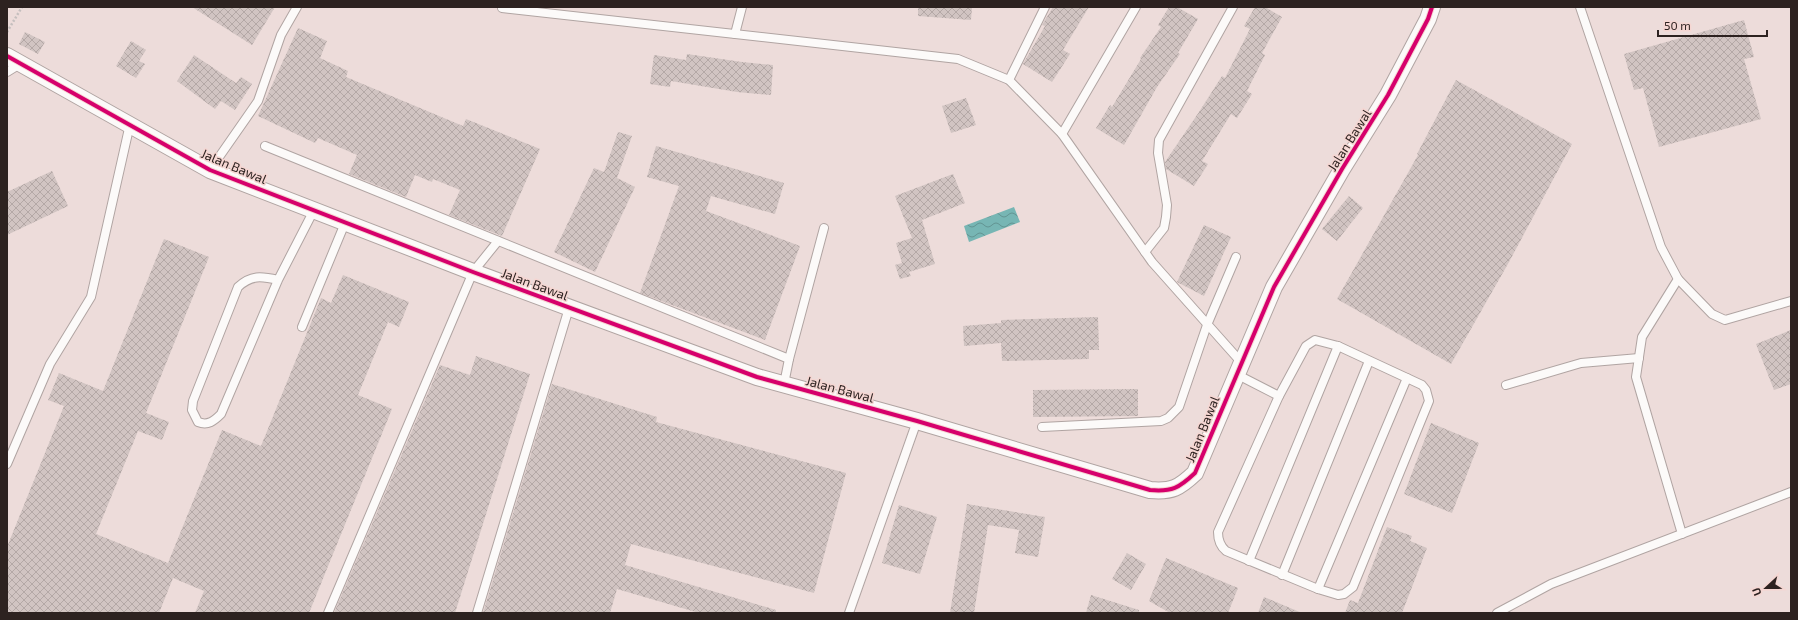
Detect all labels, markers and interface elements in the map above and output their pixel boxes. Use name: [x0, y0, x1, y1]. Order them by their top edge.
scale bar: [1658, 12, 1767, 38]
text: 50 m: [1664, 18, 1691, 32]
street label: Jalan Bawal: [1324, 106, 1374, 174]
street label: Jalan Bawal: [199, 145, 269, 187]
street label: Jalan Bawal: [499, 265, 571, 304]
street label: Jalan Bawal: [804, 372, 876, 406]
street label: Jalan Bawal: [1181, 393, 1223, 464]
north arrow: [1746, 568, 1786, 608]
text: U: [1749, 586, 1764, 598]

